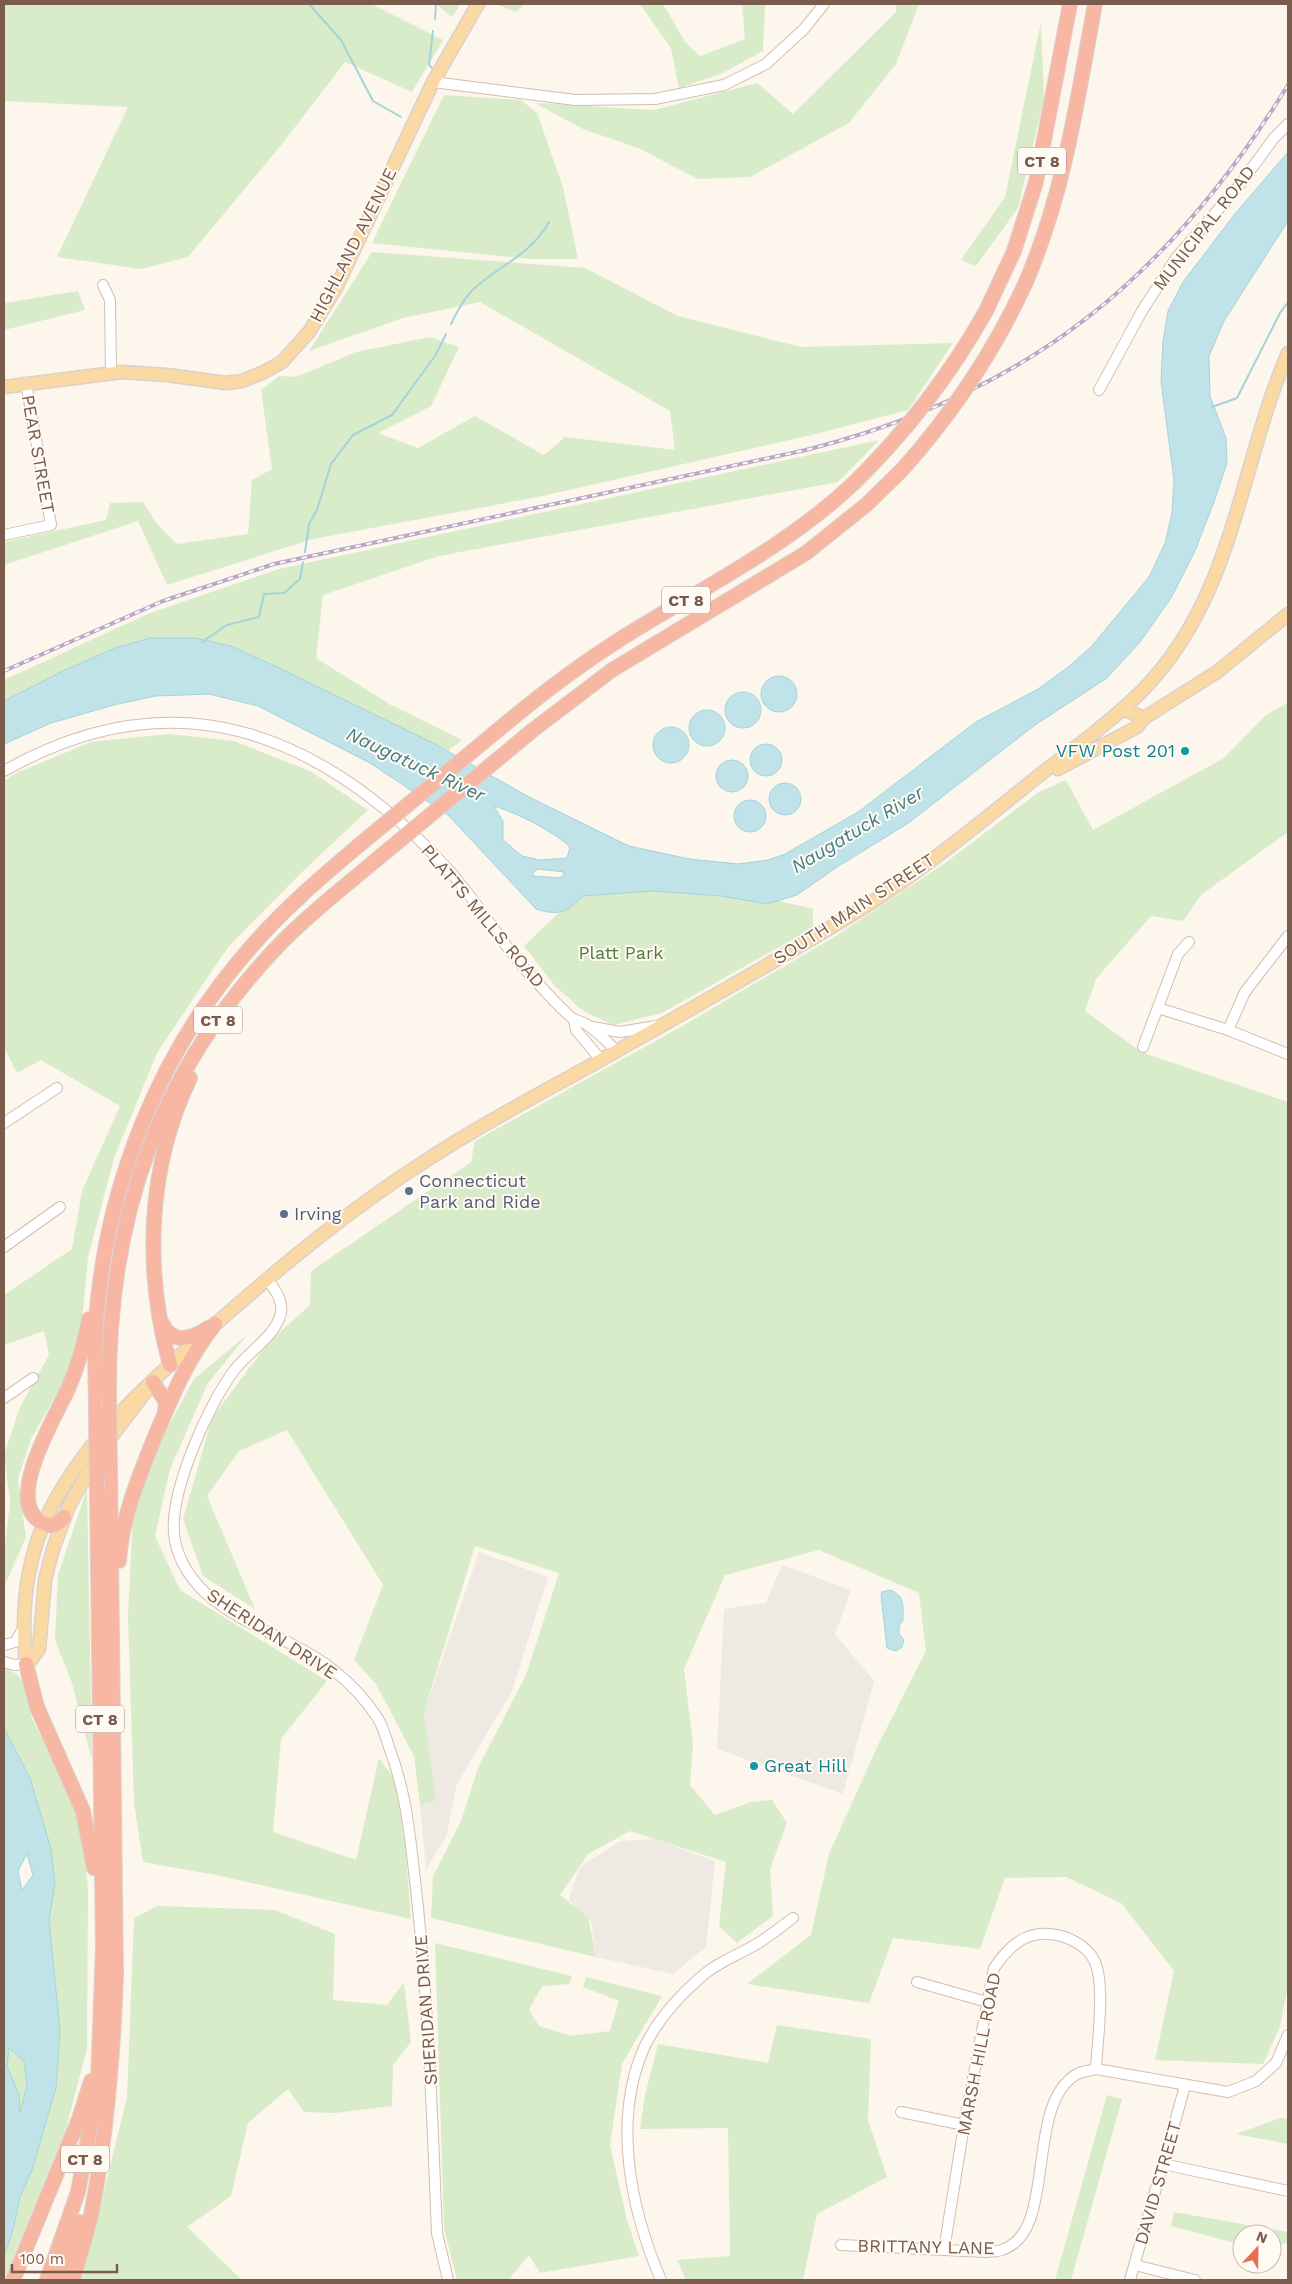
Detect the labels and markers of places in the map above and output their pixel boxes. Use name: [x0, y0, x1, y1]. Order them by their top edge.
place label: VFW Post 201: [1056, 740, 1175, 761]
marker: VFW Post 201: [1179, 745, 1191, 757]
place label: Connecticut Park and Ride: [419, 1170, 541, 1212]
marker: Connecticut Park and Ride: [403, 1185, 415, 1197]
place label: Irving: [294, 1203, 342, 1224]
marker: Irving: [278, 1208, 290, 1220]
place label: Great Hill: [764, 1755, 847, 1776]
marker: Great Hill: [748, 1760, 760, 1772]

